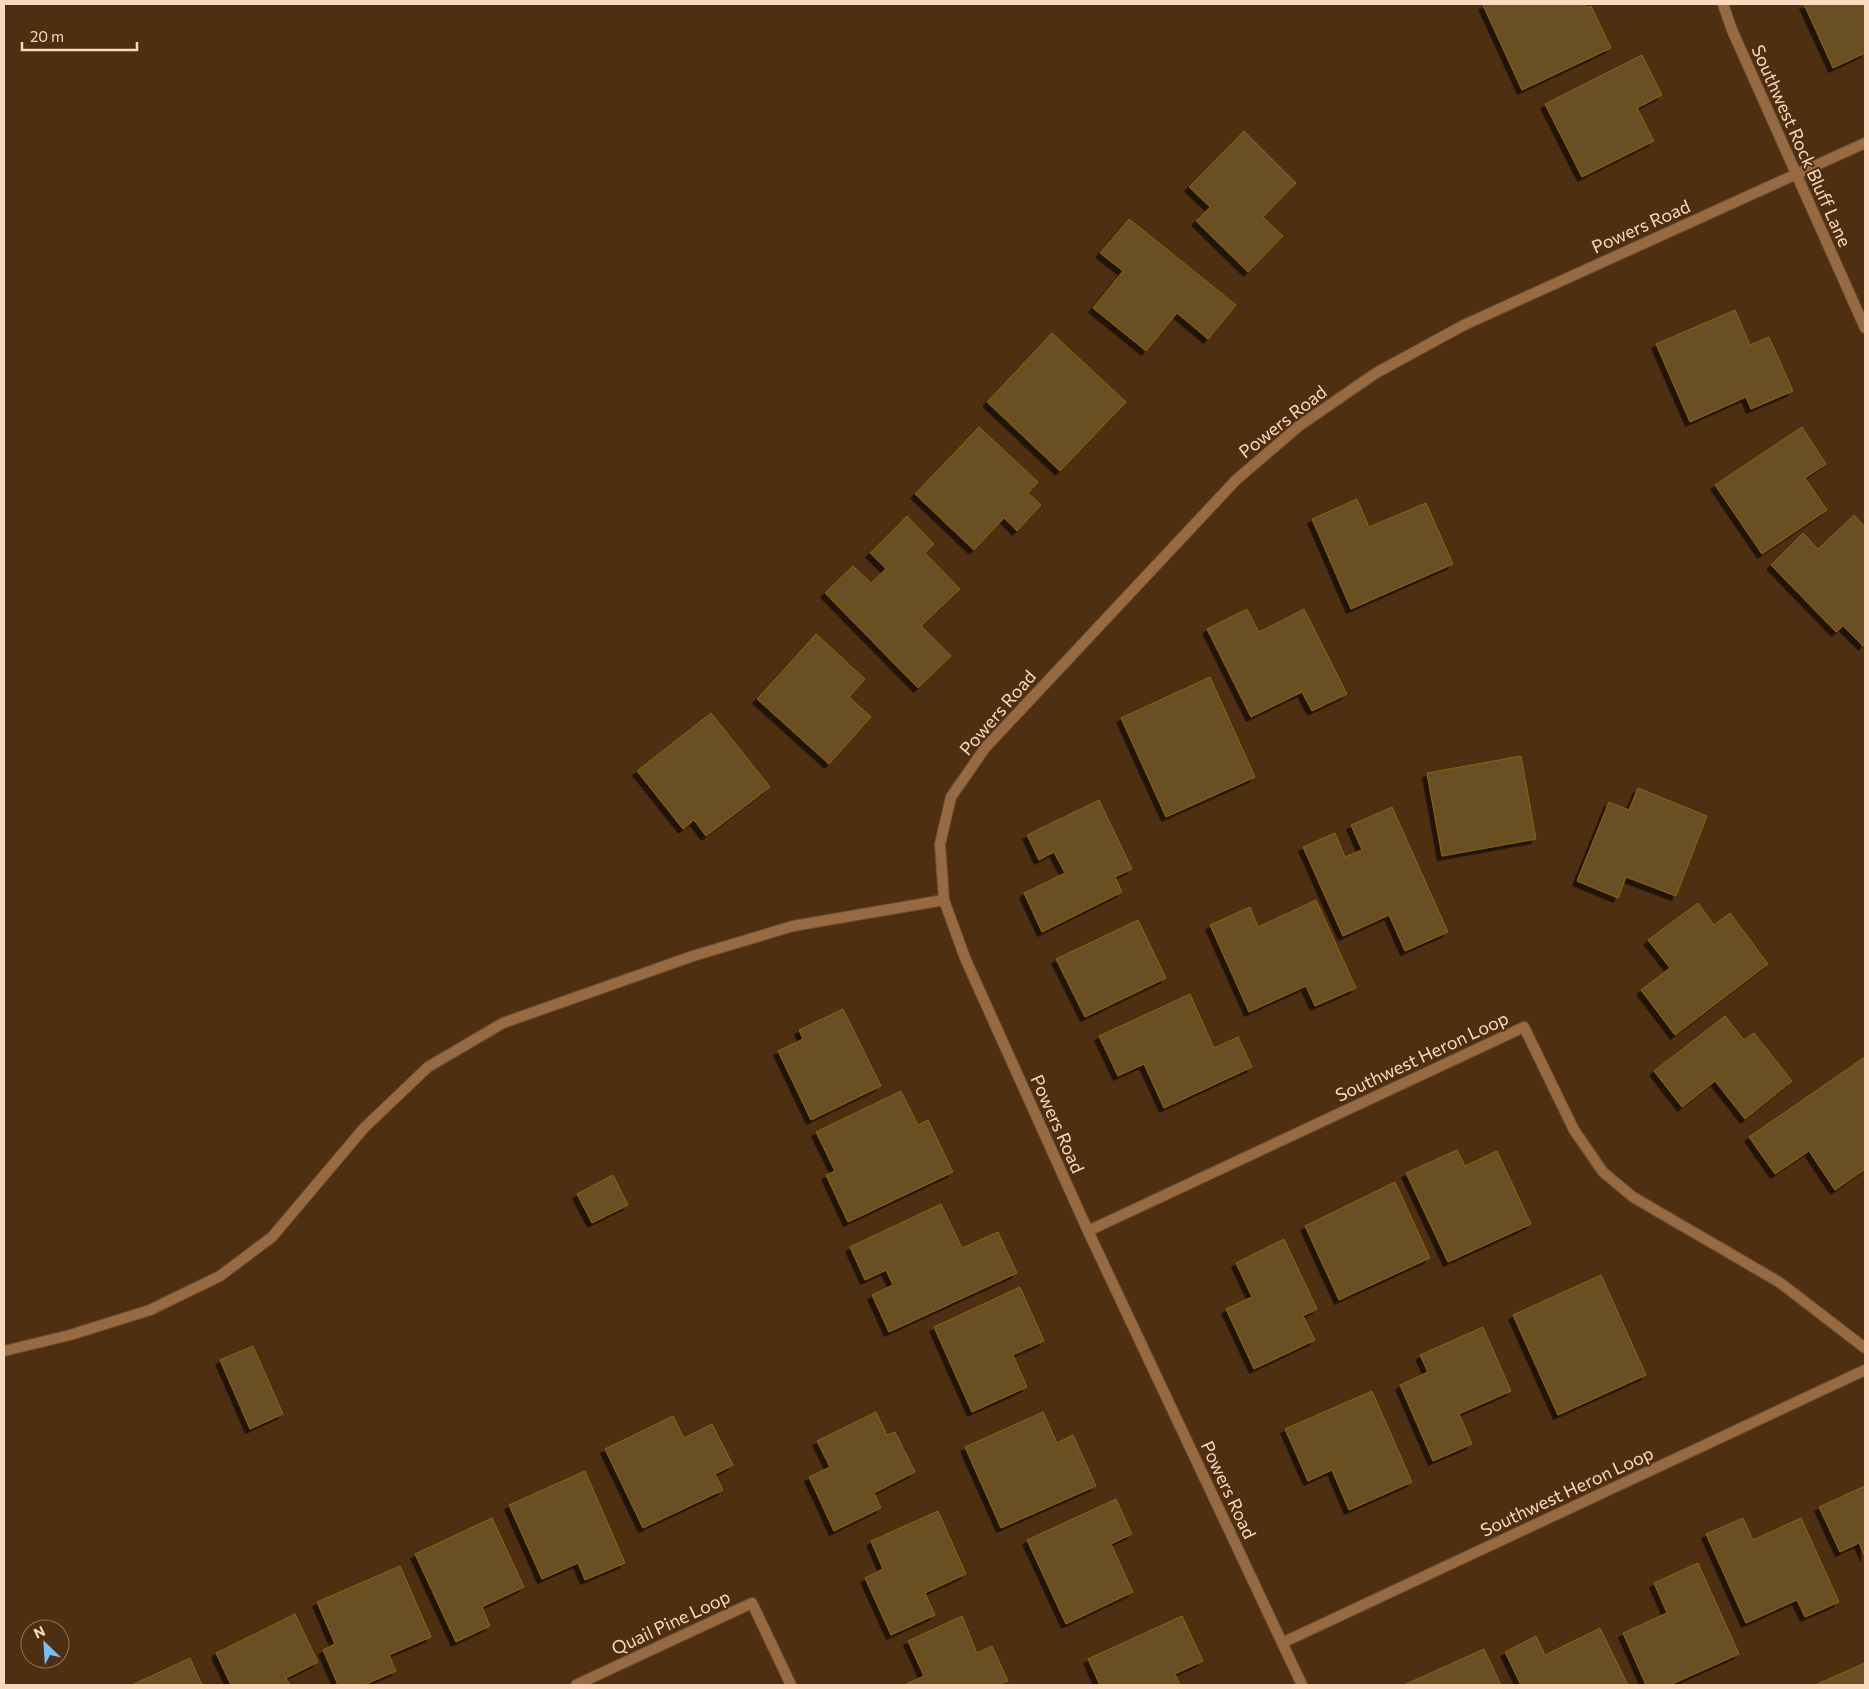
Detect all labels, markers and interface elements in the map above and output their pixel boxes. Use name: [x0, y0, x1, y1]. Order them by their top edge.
scale bar: [22, 20, 138, 52]
text: 20 m: [30, 27, 64, 45]
street label: Southwest Rock Bluff Lane: [1747, 41, 1856, 250]
street label: Powers Road: [1588, 195, 1693, 258]
street label: Powers Road: [1234, 380, 1331, 462]
street label: Powers Road: [954, 665, 1040, 759]
street label: Southwest Heron Loop: [1332, 1006, 1512, 1106]
street label: Powers Road: [1026, 1071, 1089, 1176]
street label: Powers Road: [1197, 1437, 1261, 1542]
street label: Southwest Heron Loop: [1477, 1441, 1657, 1541]
street label: Quail Pine Loop: [608, 1585, 733, 1659]
north arrow: [20, 1619, 70, 1669]
text: N: [31, 1622, 48, 1642]

